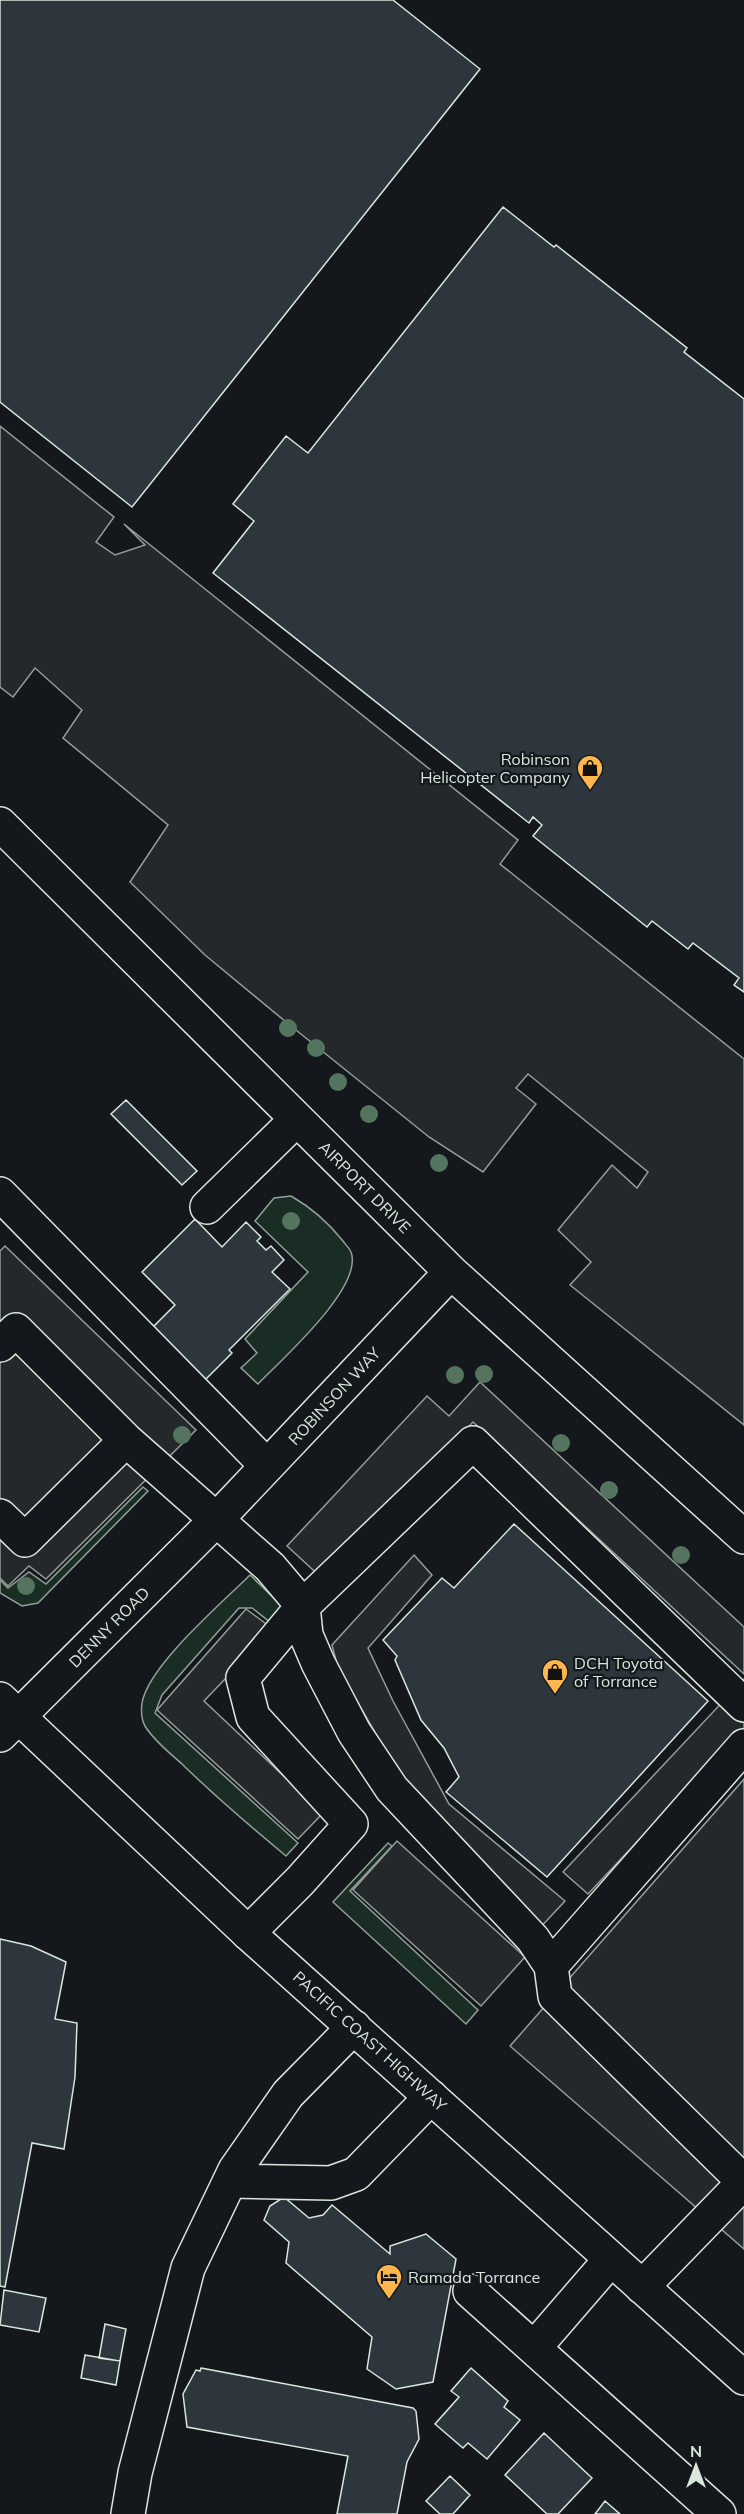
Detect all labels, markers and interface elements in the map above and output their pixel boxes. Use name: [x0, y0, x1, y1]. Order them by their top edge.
place label: Robinson Helicopter Company: [420, 749, 570, 787]
shop icon: Robinson Helicopter Company: [575, 753, 605, 791]
street label: AIRPORT DRIVE: [315, 1137, 415, 1237]
street label: ROBINSON WAY: [284, 1343, 385, 1449]
street label: DENNY ROAD: [64, 1582, 154, 1672]
place label: DCH Toyota of Torrance: [574, 1653, 663, 1691]
shop icon: DCH Toyota of Torrance: [540, 1657, 570, 1695]
street label: PACIFIC COAST HIGHWAY: [289, 1967, 451, 2115]
hotel icon: Ramada Torrance: [374, 2262, 404, 2300]
place label: Ramada Torrance: [408, 2267, 540, 2287]
north arrow: [666, 2436, 726, 2496]
text: N: [690, 2441, 702, 2461]

